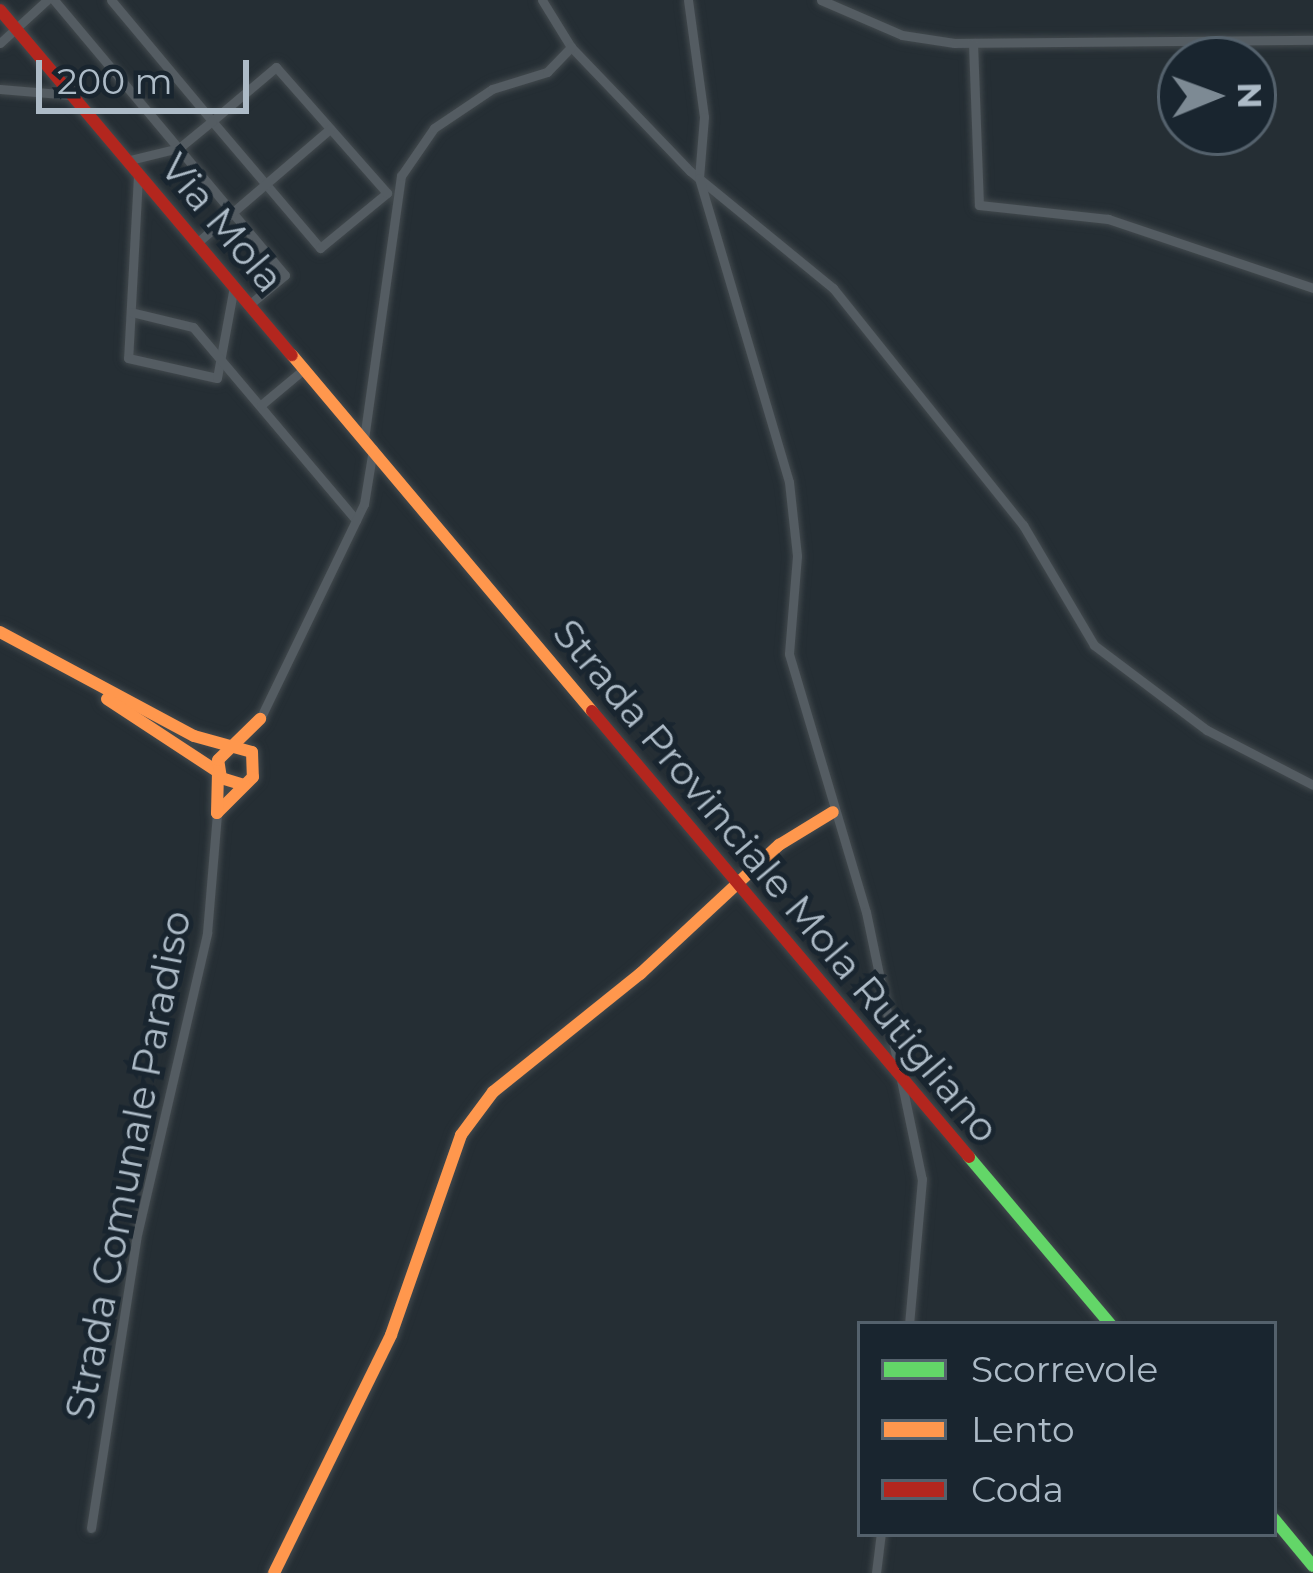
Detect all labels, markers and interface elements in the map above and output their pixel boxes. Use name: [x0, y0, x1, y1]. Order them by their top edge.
scale bar: [42, 36, 255, 110]
north arrow: [1157, 36, 1277, 156]
text: 200 m: [57, 59, 173, 103]
text: N: [1230, 82, 1270, 109]
street label: Via Mola: [151, 145, 293, 301]
street label: Strada Provinciale Mola Rutigliano: [543, 610, 1009, 1152]
street label: Strada Comunale Paradiso: [56, 907, 200, 1423]
legend: [857, 1321, 1277, 1537]
text: Scorrevole: [971, 1347, 1158, 1391]
text: Lento: [971, 1407, 1075, 1451]
text: Coda: [971, 1467, 1064, 1511]

